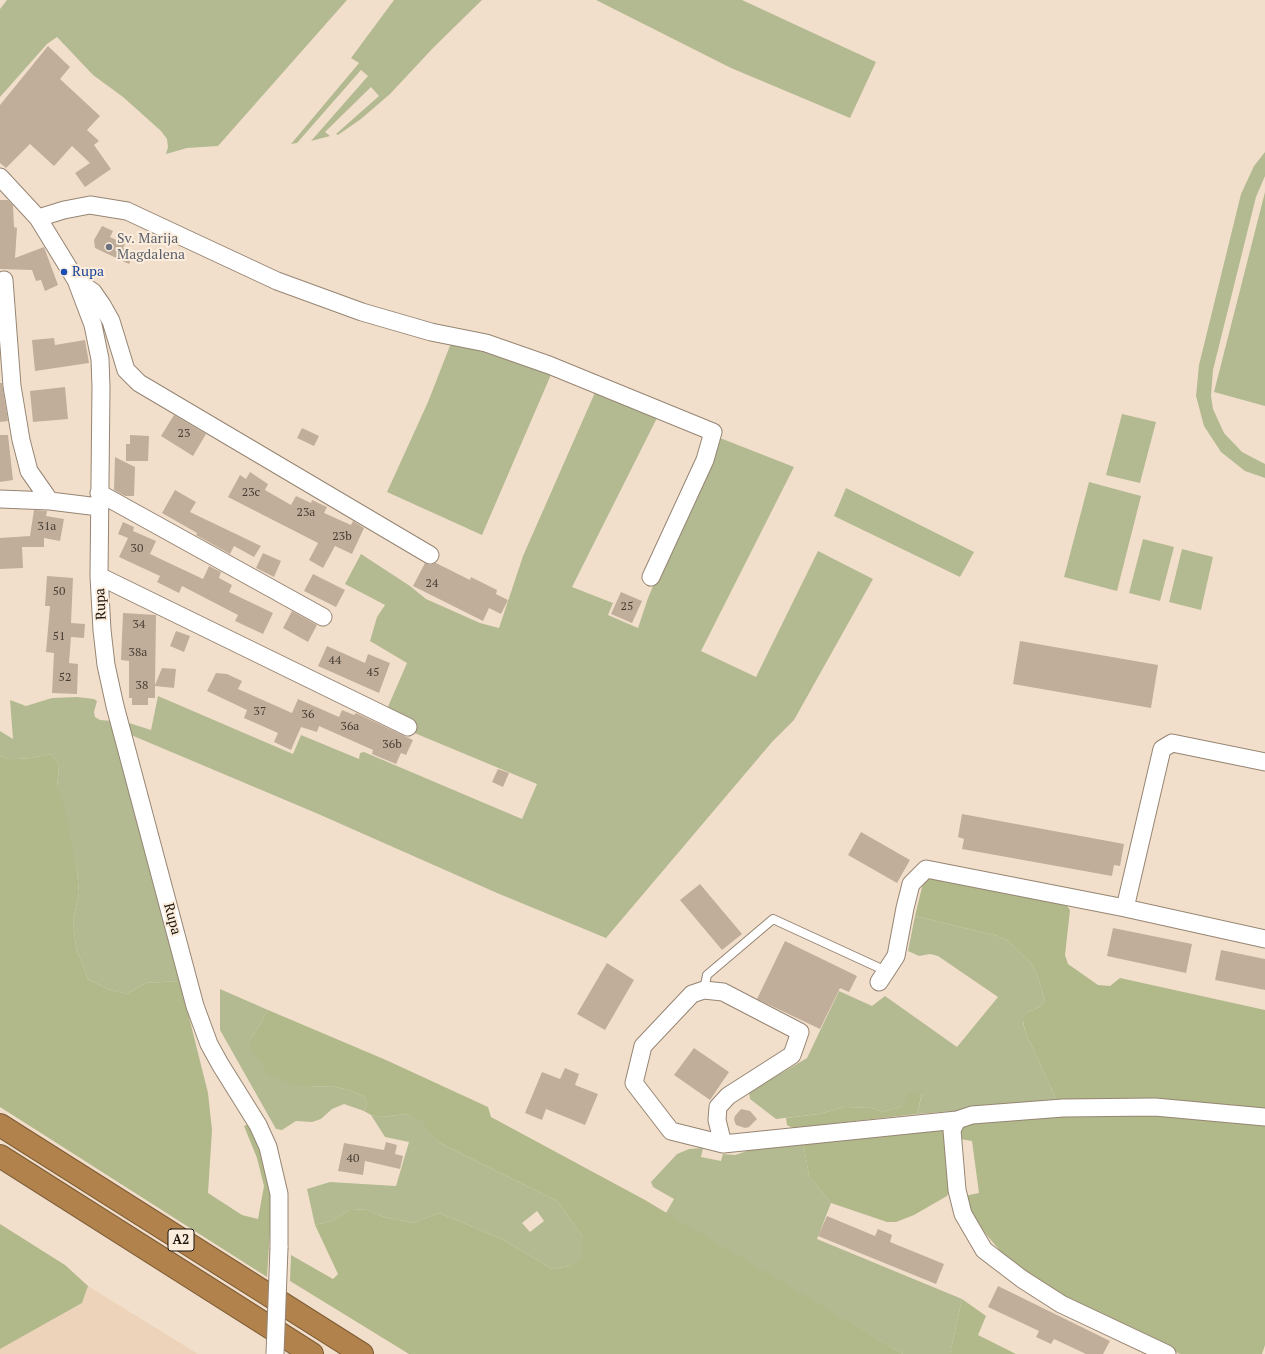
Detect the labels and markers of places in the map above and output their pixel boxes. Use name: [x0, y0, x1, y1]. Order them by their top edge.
place label: Sv. Marija Magdalena: [117, 231, 185, 264]
marker: Sv. Marija Magdalena: [104, 242, 114, 252]
place label: Rupa: [72, 264, 104, 280]
marker: Rupa: [59, 267, 69, 277]

